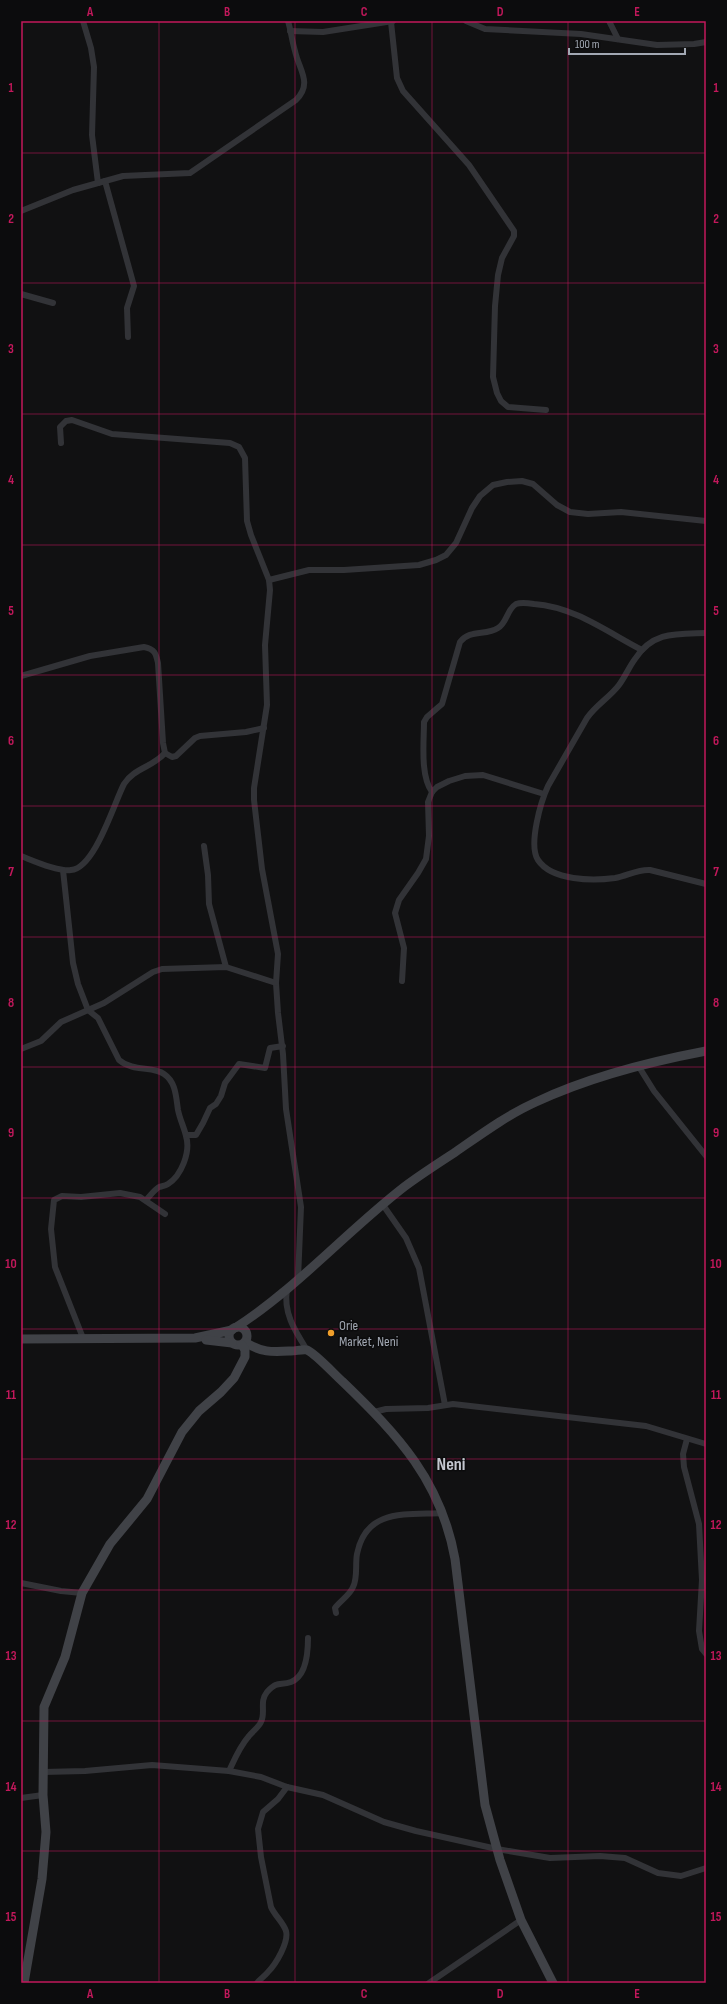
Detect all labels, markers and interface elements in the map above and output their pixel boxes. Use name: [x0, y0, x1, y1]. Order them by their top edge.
text: A: [86, 4, 94, 20]
text: B: [224, 4, 230, 20]
text: C: [361, 4, 368, 20]
text: D: [497, 4, 504, 20]
text: E: [634, 4, 640, 20]
scale bar: [569, 30, 685, 56]
text: 100 m: [575, 37, 600, 52]
text: 1: [8, 80, 14, 96]
text: 1: [713, 80, 719, 96]
text: 2: [8, 211, 14, 227]
text: 2: [713, 211, 719, 227]
text: 3: [8, 341, 14, 357]
text: 3: [713, 341, 719, 357]
text: 4: [8, 472, 14, 488]
text: 4: [713, 472, 719, 488]
text: 5: [8, 603, 14, 619]
text: 5: [713, 603, 719, 619]
text: 6: [8, 733, 14, 749]
text: 6: [713, 733, 719, 749]
text: 7: [8, 864, 14, 880]
text: 7: [713, 864, 719, 880]
text: 8: [8, 995, 14, 1011]
text: 8: [713, 995, 719, 1011]
text: 9: [8, 1125, 14, 1141]
text: 9: [713, 1125, 719, 1141]
text: 10: [5, 1256, 17, 1272]
text: 10: [710, 1256, 722, 1272]
place label: Orie Market, Neni: [339, 1317, 398, 1350]
marker: Orie Market, Neni: [326, 1328, 336, 1338]
text: 11: [6, 1387, 16, 1403]
text: 11: [711, 1387, 721, 1403]
district label: Neni: [437, 1454, 465, 1475]
text: 12: [6, 1517, 17, 1533]
text: 12: [711, 1517, 722, 1533]
text: 13: [6, 1648, 17, 1664]
text: 13: [711, 1648, 722, 1664]
text: 14: [5, 1779, 17, 1795]
text: 14: [710, 1779, 722, 1795]
text: 15: [6, 1909, 17, 1925]
text: 15: [711, 1909, 722, 1925]
text: A: [86, 1986, 94, 2002]
text: B: [224, 1986, 230, 2002]
text: C: [361, 1986, 368, 2002]
text: D: [497, 1986, 504, 2002]
text: E: [634, 1986, 640, 2002]

